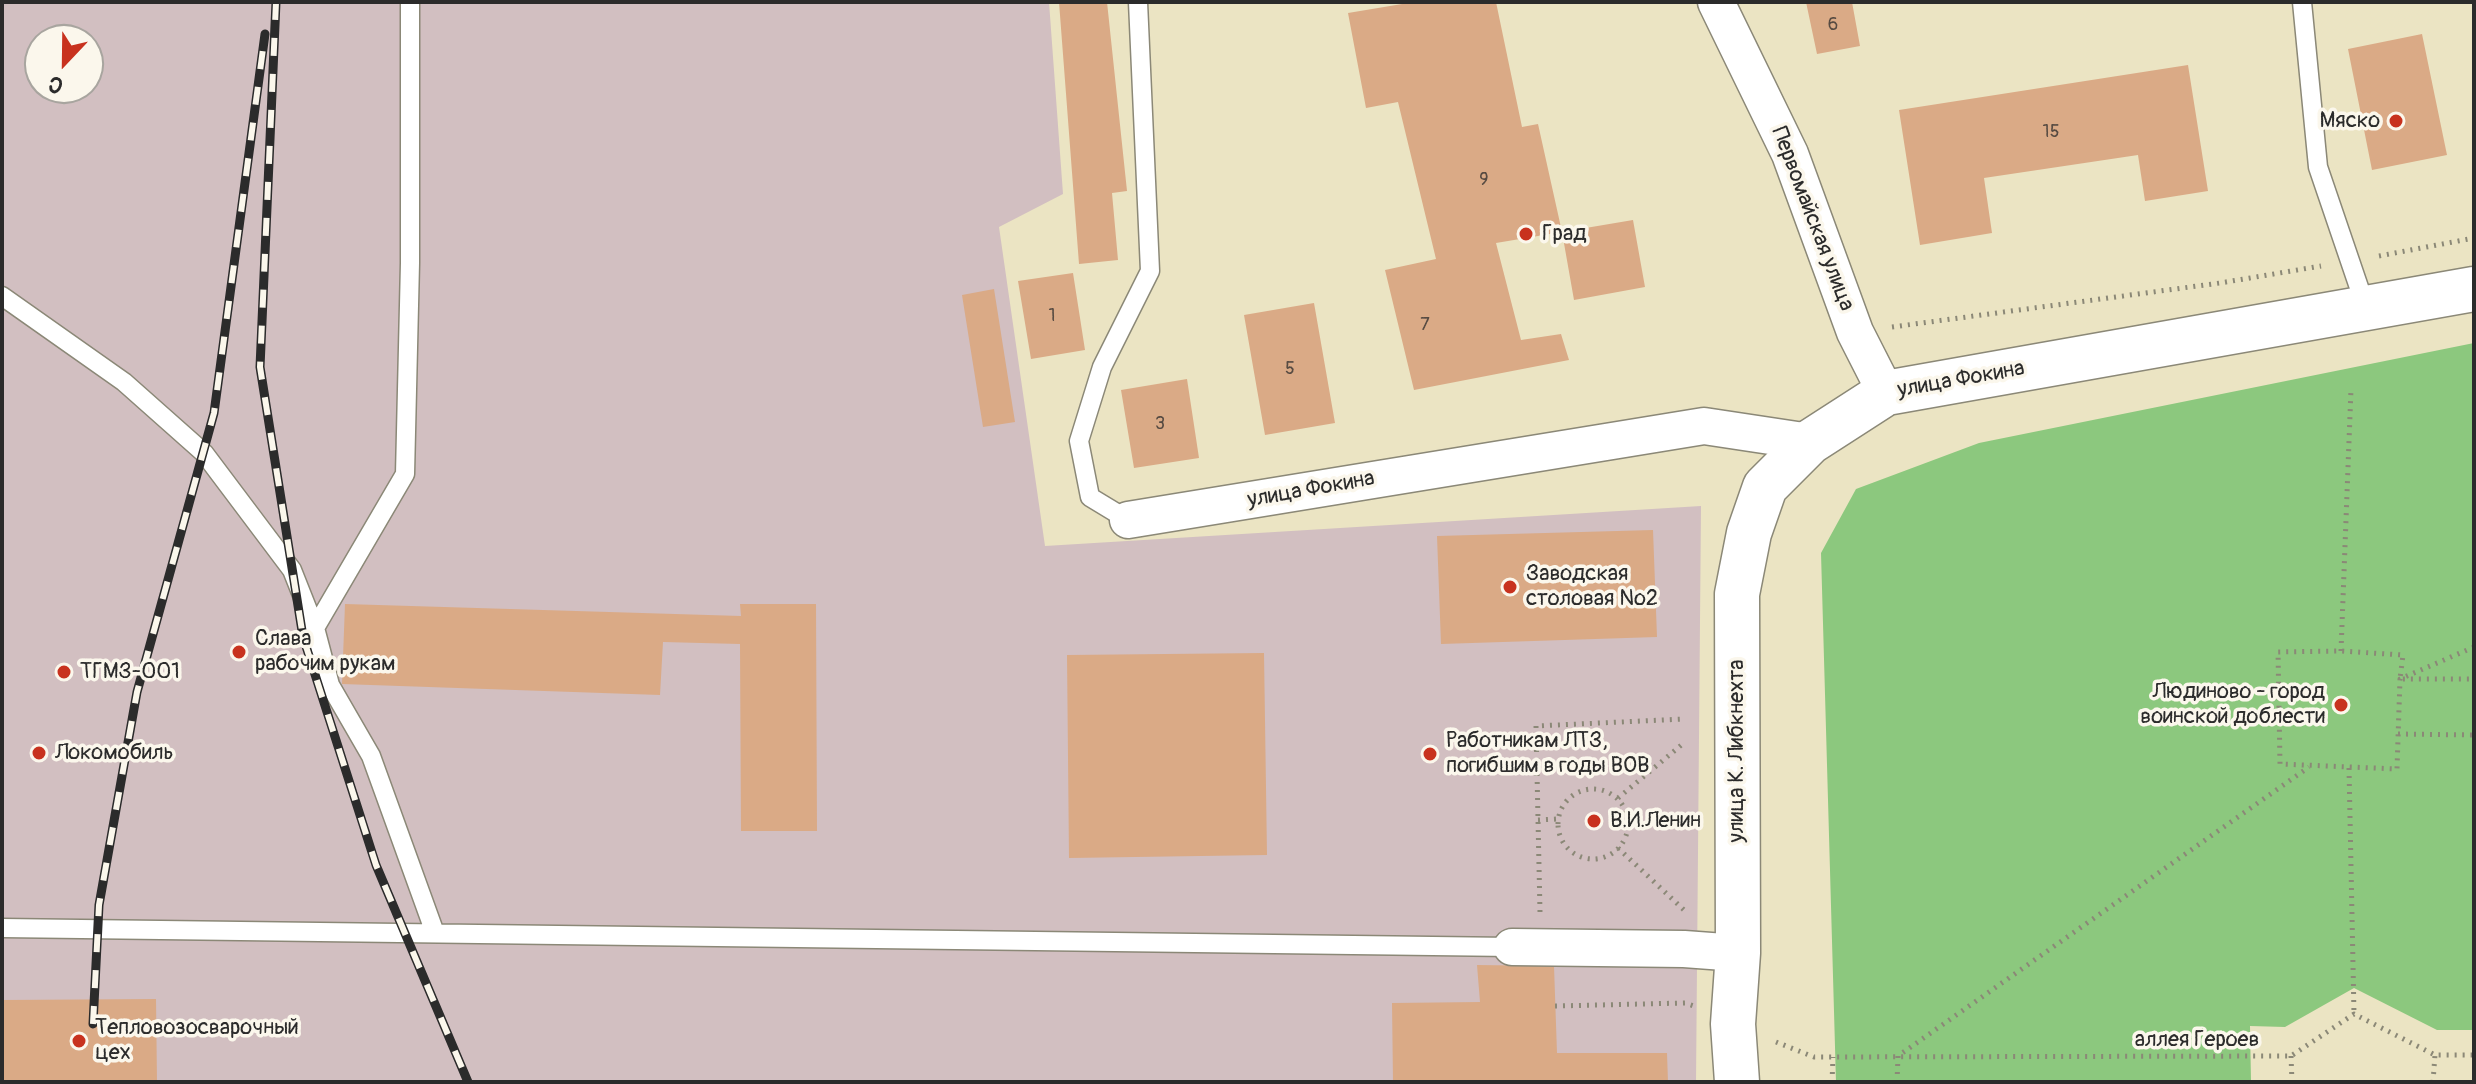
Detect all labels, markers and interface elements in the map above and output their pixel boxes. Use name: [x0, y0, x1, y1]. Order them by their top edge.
house number: 6: [1828, 14, 1838, 36]
north arrow: [24, 24, 104, 104]
text: С: [44, 69, 67, 100]
place label: Мяско: [2319, 108, 2380, 134]
marker: Мяско: [2387, 112, 2405, 130]
house number: 15: [2043, 121, 2059, 143]
street label: Первомайская улица: [1765, 123, 1859, 315]
house number: 9: [1479, 169, 1489, 191]
place label: Град: [1542, 221, 1586, 247]
marker: Град: [1517, 225, 1535, 243]
house number: 1: [1048, 305, 1056, 327]
house number: 7: [1420, 314, 1430, 336]
street label: улица Фокина: [1895, 356, 2027, 404]
house number: 5: [1285, 358, 1295, 380]
house number: 3: [1155, 413, 1165, 435]
street label: улица Фокина: [1245, 466, 1377, 514]
place label: Заводская столовая №2: [1526, 561, 1658, 612]
marker: Заводская столовая №2: [1501, 578, 1519, 596]
place label: Слава рабочим рукам: [255, 626, 395, 678]
marker: Слава рабочим рукам: [230, 643, 248, 661]
place label: ТГМЗ-001: [80, 659, 180, 685]
street label: улица К. Либкнехта: [1724, 660, 1750, 842]
marker: ТГМЗ-001: [55, 663, 73, 681]
place label: Людиново - город воинской доблести: [2140, 679, 2325, 730]
marker: Людиново - город воинской доблести: [2332, 696, 2350, 714]
place label: Работникам ЛТЗ, погибшим в годы ВОВ: [1446, 728, 1649, 780]
place label: Локомобиль: [55, 740, 174, 766]
marker: Локомобиль: [30, 744, 48, 762]
marker: Работникам ЛТЗ, погибшим в годы ВОВ: [1421, 745, 1439, 763]
place label: В.И.Ленин: [1610, 808, 1701, 834]
marker: В.И.Ленин: [1585, 812, 1603, 830]
place label: Тепловозосварочный цех: [95, 1015, 299, 1066]
street label: аллея Героев: [2135, 1027, 2259, 1053]
marker: Тепловозосварочный цех: [70, 1032, 88, 1050]

